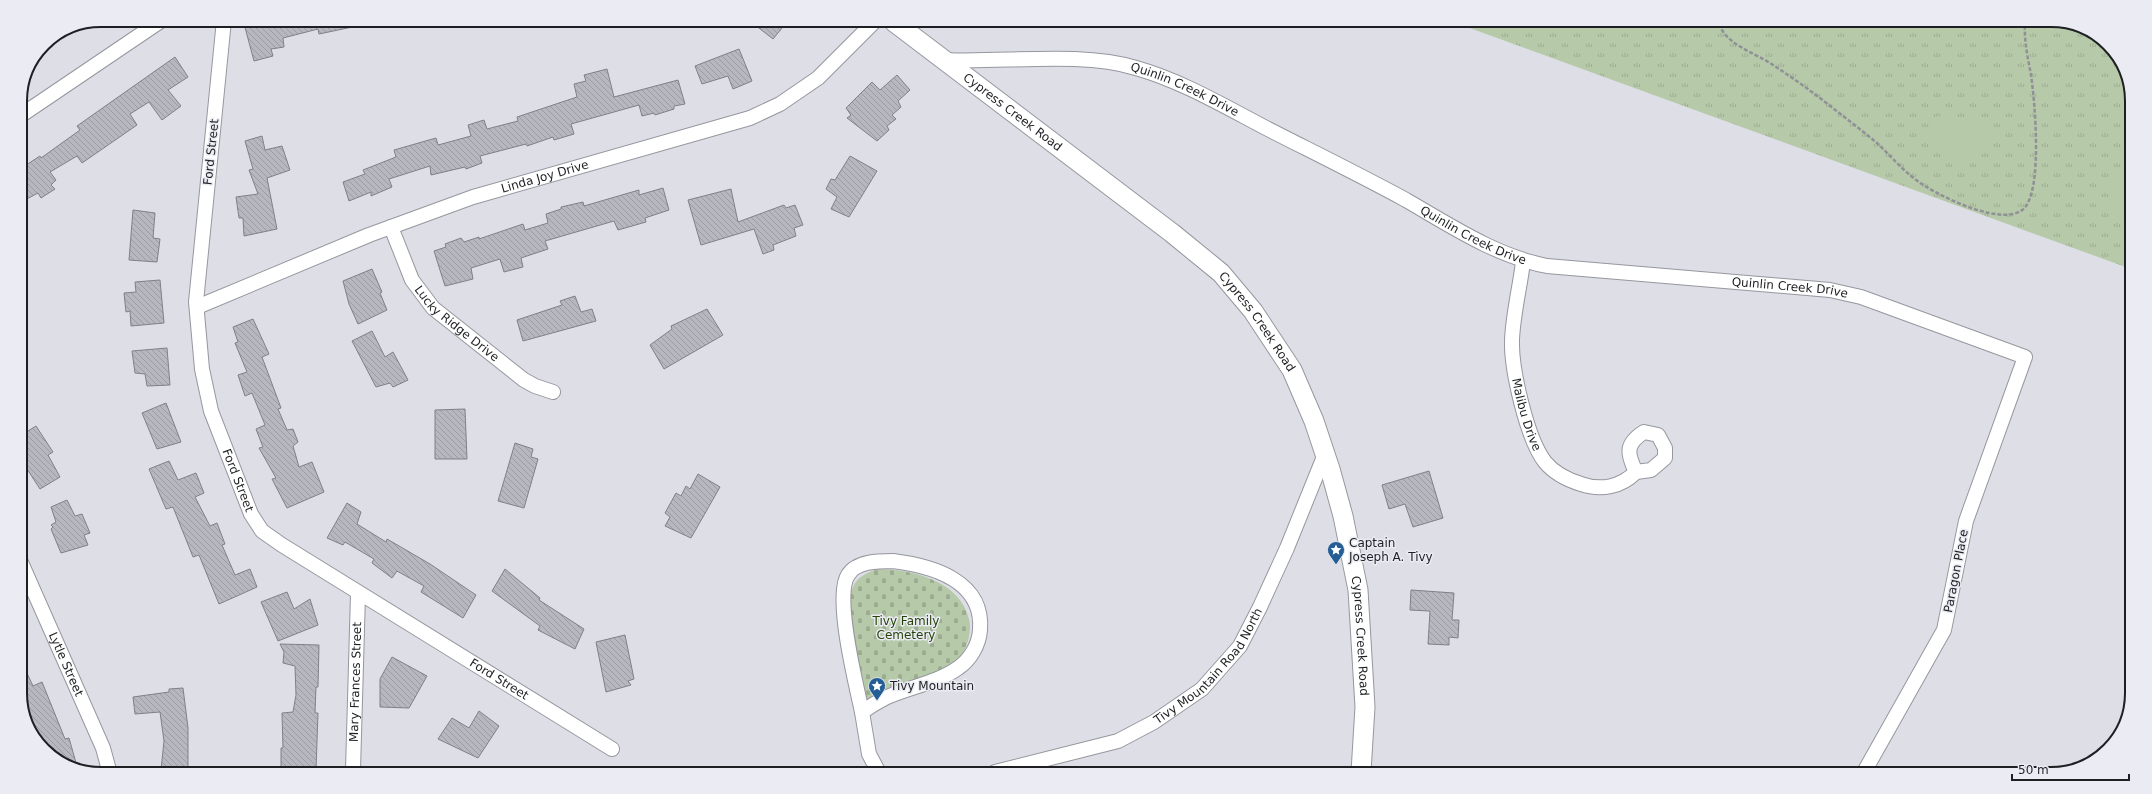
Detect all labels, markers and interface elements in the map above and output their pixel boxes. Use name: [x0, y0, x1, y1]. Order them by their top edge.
street label: Quinlin Creek Drive: [1129, 60, 1241, 119]
street label: Cypress Creek Road: [961, 70, 1065, 154]
street label: Ford Street: [201, 118, 221, 186]
street label: Linda Joy Drive: [500, 157, 590, 196]
street label: Quinlin Creek Drive: [1418, 203, 1528, 267]
street label: Cypress Creek Road: [1216, 269, 1298, 374]
street label: Quinlin Creek Drive: [1731, 275, 1849, 301]
street label: Lucky Ridge Drive: [412, 283, 502, 364]
street label: Malibu Drive: [1509, 377, 1544, 453]
street label: Ford Street: [219, 447, 257, 514]
street label: Paragon Place: [1941, 528, 1971, 614]
place label: Captain Joseph A. Tivy: [1348, 536, 1433, 564]
place icon: Captain Joseph A. Tivy: [1326, 540, 1346, 565]
street label: Cypress Creek Road: [1348, 575, 1371, 696]
street label: Tivy Mountain Road North: [1151, 606, 1265, 727]
park label: Tivy Family Cemetery: [872, 614, 939, 642]
street label: Mary Frances Street: [347, 622, 364, 742]
street label: Lytle Street: [46, 630, 86, 699]
street label: Ford Street: [467, 656, 531, 703]
place icon: Tivy Mountain: [867, 676, 887, 701]
place label: Tivy Mountain: [889, 679, 974, 693]
scale bar: [2012, 756, 2129, 782]
text: 50 m: [2018, 763, 2049, 777]

